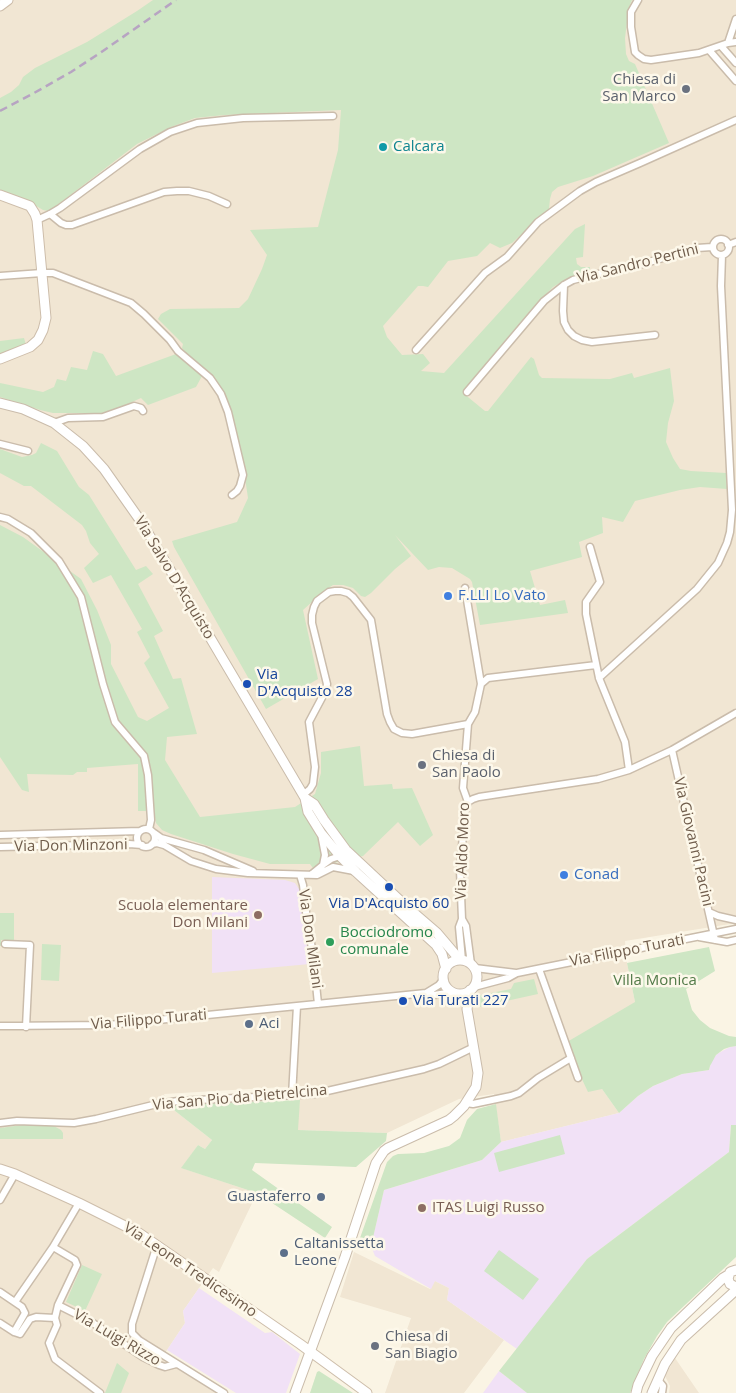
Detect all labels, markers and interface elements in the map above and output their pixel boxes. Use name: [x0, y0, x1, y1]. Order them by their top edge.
place label: Chiesa di San Marco: [602, 71, 676, 106]
marker: Chiesa di San Marco: [680, 83, 692, 95]
place label: Calcara: [393, 138, 445, 156]
marker: Calcara: [377, 141, 389, 153]
street label: Via Sandro Pertini: [575, 240, 701, 288]
street label: Via Salvo D'Acquisto: [130, 513, 218, 643]
place label: F.LLI Lo Vato: [458, 587, 546, 605]
marker: F.LLI Lo Vato: [442, 590, 454, 602]
place label: Via D'Acquisto 28: [257, 666, 353, 701]
marker: Via D'Acquisto 28: [241, 678, 253, 690]
place label: Chiesa di San Paolo: [432, 747, 501, 782]
marker: Chiesa di San Paolo: [416, 759, 428, 771]
street label: Via Giovanni Pacini: [669, 776, 717, 908]
street label: Via Aldo Moro: [452, 802, 474, 900]
street label: Via Don Minzoni: [14, 836, 128, 856]
place label: Conad: [574, 866, 619, 884]
marker: Conad: [558, 869, 570, 881]
marker: Via D'Acquisto 60: [383, 881, 395, 893]
street label: Via Don Milani: [294, 888, 326, 990]
place label: Via D'Acquisto 60: [329, 895, 449, 913]
place label: Scuola elementare Don Milani: [118, 897, 248, 932]
marker: Scuola elementare Don Milani: [252, 909, 264, 921]
place label: Bocciodromo comunale: [340, 924, 433, 959]
street label: Via Filippo Turati: [568, 931, 686, 971]
marker: Bocciodromo comunale: [324, 936, 336, 948]
park label: Villa Monica: [613, 972, 697, 990]
place label: Via Turati 227: [413, 992, 509, 1010]
marker: Via Turati 227: [397, 995, 409, 1007]
street label: Via Filippo Turati: [90, 1006, 208, 1034]
place label: Aci: [259, 1015, 279, 1033]
marker: Aci: [243, 1018, 255, 1030]
street label: Via San Pio da Pietrelcina: [152, 1081, 328, 1115]
place label: Guastaferro: [227, 1188, 311, 1206]
marker: Guastaferro: [315, 1191, 327, 1203]
place label: ITAS Luigi Russo: [432, 1199, 544, 1217]
marker: ITAS Luigi Russo: [416, 1202, 428, 1214]
street label: Via Leone Tredicesimo: [120, 1219, 260, 1321]
place label: Caltanissetta Leone: [294, 1235, 384, 1270]
marker: Caltanissetta Leone: [278, 1247, 290, 1259]
street label: Via Luigi Rizzo: [70, 1306, 164, 1370]
place label: Chiesa di San Biagio: [385, 1328, 457, 1363]
marker: Chiesa di San Biagio: [369, 1340, 381, 1352]

